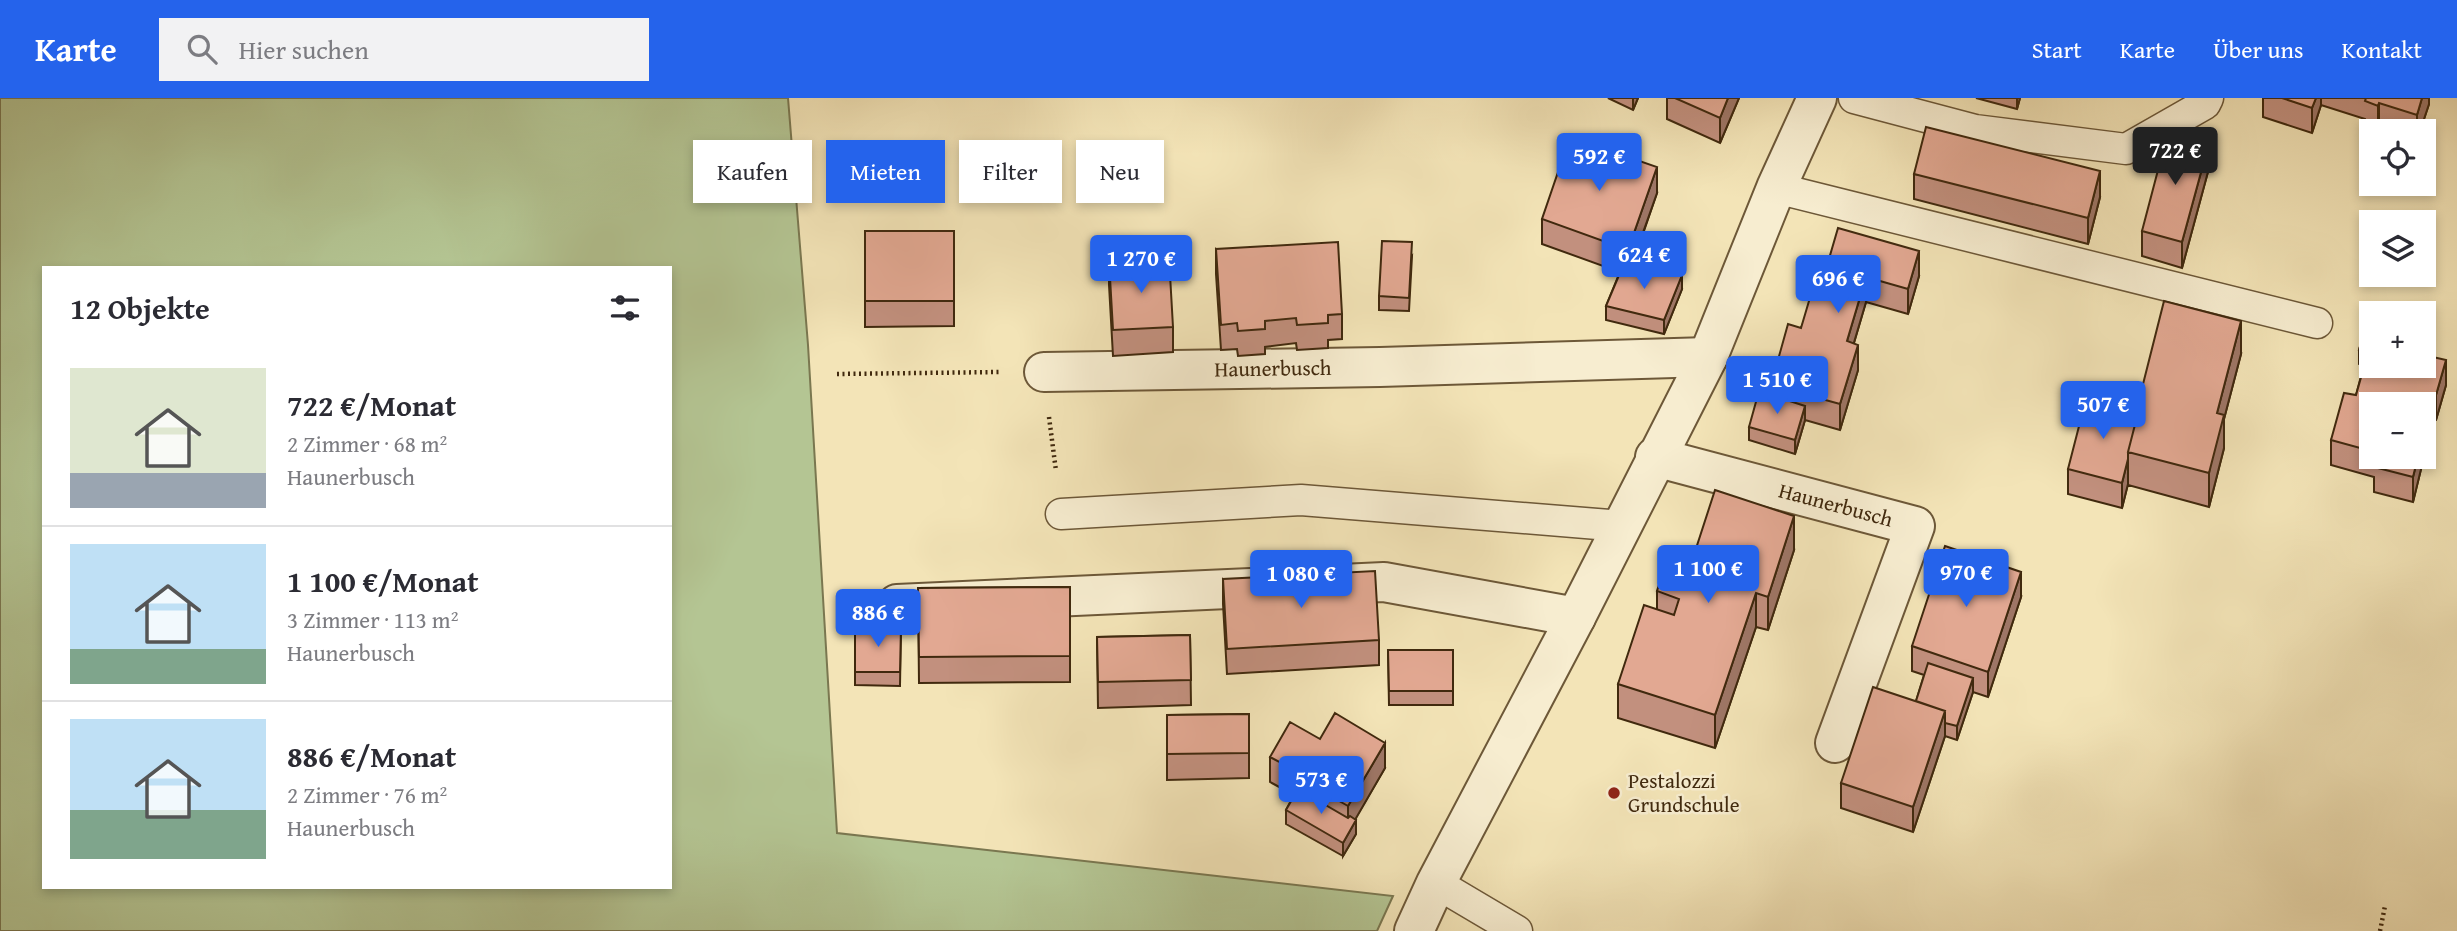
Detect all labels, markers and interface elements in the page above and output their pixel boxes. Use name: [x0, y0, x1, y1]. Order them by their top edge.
search box: [159, 18, 649, 81]
text: Karte: [35, 25, 117, 73]
icon: search: [183, 30, 221, 68]
text: Hier suchen: [239, 30, 369, 69]
text: Start: [2032, 32, 2082, 67]
text: Karte: [2120, 32, 2175, 67]
text: Über uns: [2213, 32, 2304, 67]
text: Kontakt: [2342, 32, 2422, 67]
map controls: [2359, 119, 2436, 469]
button: locate: [2359, 119, 2436, 196]
pin: 722 €: [2126, 127, 2224, 187]
text: 722 €: [2149, 133, 2201, 166]
pin: 592 €: [1550, 134, 1648, 193]
text: 592 €: [1573, 139, 1625, 172]
chip: Kaufen: [693, 140, 812, 203]
chip: Mieten: [826, 140, 945, 203]
chip: Filter: [959, 140, 1062, 203]
chip: Neu: [1076, 140, 1164, 203]
button: layers: [2359, 210, 2436, 287]
pin: 624 €: [1595, 232, 1693, 291]
pin: 1 270 €: [1076, 236, 1206, 295]
text: 624 €: [1618, 237, 1670, 270]
text: 1 270 €: [1106, 241, 1176, 274]
pin: 696 €: [1789, 256, 1887, 315]
text: 696 €: [1812, 261, 1864, 294]
text: 12 Objekte: [70, 286, 210, 330]
icon: filters: [606, 289, 644, 327]
button: +: [2359, 301, 2436, 378]
street label: Haunerbusch: [1214, 352, 1332, 384]
pin: 1 510 €: [1712, 356, 1842, 416]
text: 1 510 €: [1742, 362, 1812, 395]
pin: 507 €: [2054, 382, 2152, 441]
text: 722 €/Monat: [287, 383, 456, 427]
text: 507 €: [2077, 387, 2129, 420]
button: −: [2359, 392, 2436, 469]
icon: home: [126, 396, 210, 480]
text: 2 Zimmer · 68 m²: [287, 427, 447, 460]
text: Haunerbusch: [287, 460, 415, 493]
street label: Haunerbusch: [1775, 475, 1897, 535]
pin: 1 100 €: [1643, 546, 1773, 605]
pin: 1 080 €: [1236, 550, 1366, 610]
pin: 970 €: [1917, 550, 2015, 609]
text: 1 100 €: [1673, 551, 1743, 584]
text: 970 €: [1940, 555, 1992, 588]
text: 1 080 €: [1266, 556, 1336, 589]
text: 1 100 €/Monat: [287, 559, 479, 603]
icon: home: [126, 572, 210, 656]
pin: 886 €: [829, 589, 927, 649]
text: 886 €: [852, 595, 904, 628]
text: 3 Zimmer · 113 m²: [287, 603, 458, 636]
text: Haunerbusch: [287, 636, 415, 669]
text: 886 €/Monat: [287, 734, 456, 778]
icon: home: [126, 747, 210, 831]
pin: 573 €: [1272, 756, 1370, 816]
text: 573 €: [1295, 762, 1347, 795]
place label: Pestalozzi Grundschule: [1628, 765, 1740, 820]
text: 2 Zimmer · 76 m²: [287, 778, 447, 811]
marker: Pestalozzi Grundschule: [1606, 785, 1622, 801]
text: Haunerbusch: [287, 811, 415, 844]

